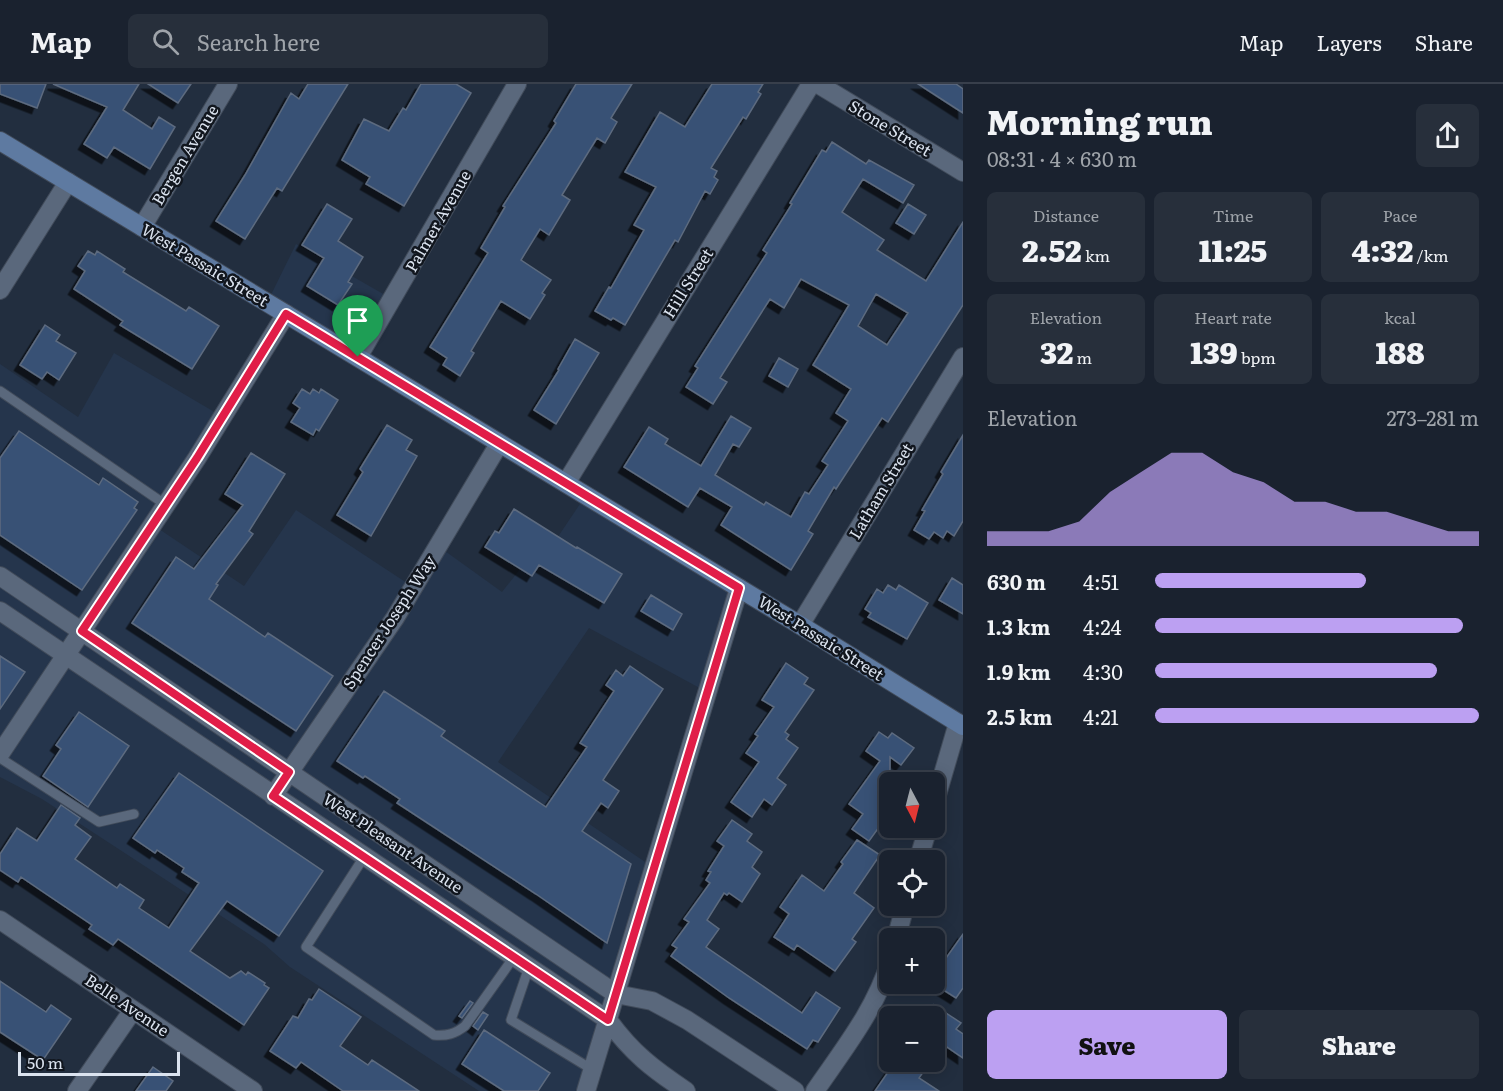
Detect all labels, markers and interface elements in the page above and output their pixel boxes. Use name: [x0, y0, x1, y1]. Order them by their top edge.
search box: [128, 14, 548, 68]
text: Map: [30, 20, 92, 62]
icon: search: [149, 25, 182, 58]
text: Search here: [197, 25, 320, 58]
text: Map: [1239, 26, 1284, 57]
text: Layers: [1317, 26, 1382, 57]
text: Share: [1415, 26, 1473, 57]
street label: Stone Street: [845, 93, 937, 162]
text: Morning run: [987, 96, 1213, 145]
street label: Bergen Avenue: [145, 100, 224, 209]
button: share: [1416, 104, 1479, 167]
text: 08:31 · 4 × 630 m: [987, 143, 1137, 173]
street label: Palmer Avenue: [398, 165, 476, 276]
text: Distance: [1033, 203, 1099, 227]
text: Time: [1213, 203, 1253, 227]
text: Pace: [1383, 203, 1417, 227]
street label: West Passaic Street: [137, 217, 274, 312]
text: 2.52: [1022, 227, 1082, 271]
text: 11:25: [1199, 227, 1267, 271]
text: 4:32: [1351, 227, 1413, 271]
street label: Hill Street: [656, 242, 718, 322]
text: km: [1082, 243, 1110, 267]
text: /km: [1413, 243, 1449, 267]
pin: [332, 295, 383, 357]
icon: arrive: [341, 304, 374, 337]
text: Elevation: [1030, 305, 1102, 329]
text: Heart rate: [1194, 305, 1272, 329]
text: kcal: [1384, 305, 1416, 329]
text: 32: [1040, 329, 1073, 373]
text: 139: [1190, 329, 1238, 373]
text: 188: [1375, 329, 1425, 373]
text: m: [1073, 345, 1092, 369]
text: bpm: [1238, 345, 1276, 369]
text: Elevation: [987, 402, 1077, 432]
text: 273–281 m: [1386, 402, 1479, 432]
street label: Latham Street: [842, 437, 919, 543]
street label: Spencer Joseph Way: [336, 549, 441, 693]
text: 630 m: [987, 566, 1046, 596]
text: 4:51: [1083, 566, 1119, 596]
street label: West Passaic Street: [754, 589, 890, 686]
text: 1.3 km: [987, 611, 1050, 641]
text: 4:24: [1083, 611, 1122, 641]
text: 1.9 km: [987, 656, 1051, 686]
text: 4:30: [1083, 656, 1123, 686]
text: 2.5 km: [987, 701, 1053, 731]
text: 4:21: [1083, 701, 1119, 731]
north arrow: [879, 772, 945, 838]
map controls: [879, 772, 945, 1072]
street label: West Pleasant Avenue: [319, 786, 468, 898]
button: locate: [879, 850, 945, 916]
button: +: [879, 928, 945, 994]
street label: Belle Avenue: [81, 967, 174, 1041]
button: −: [879, 1006, 945, 1072]
button: Save: [987, 1010, 1227, 1079]
button: Share: [1239, 1010, 1479, 1079]
scale bar: [18, 1049, 180, 1076]
text: 50 m: [27, 1050, 63, 1074]

